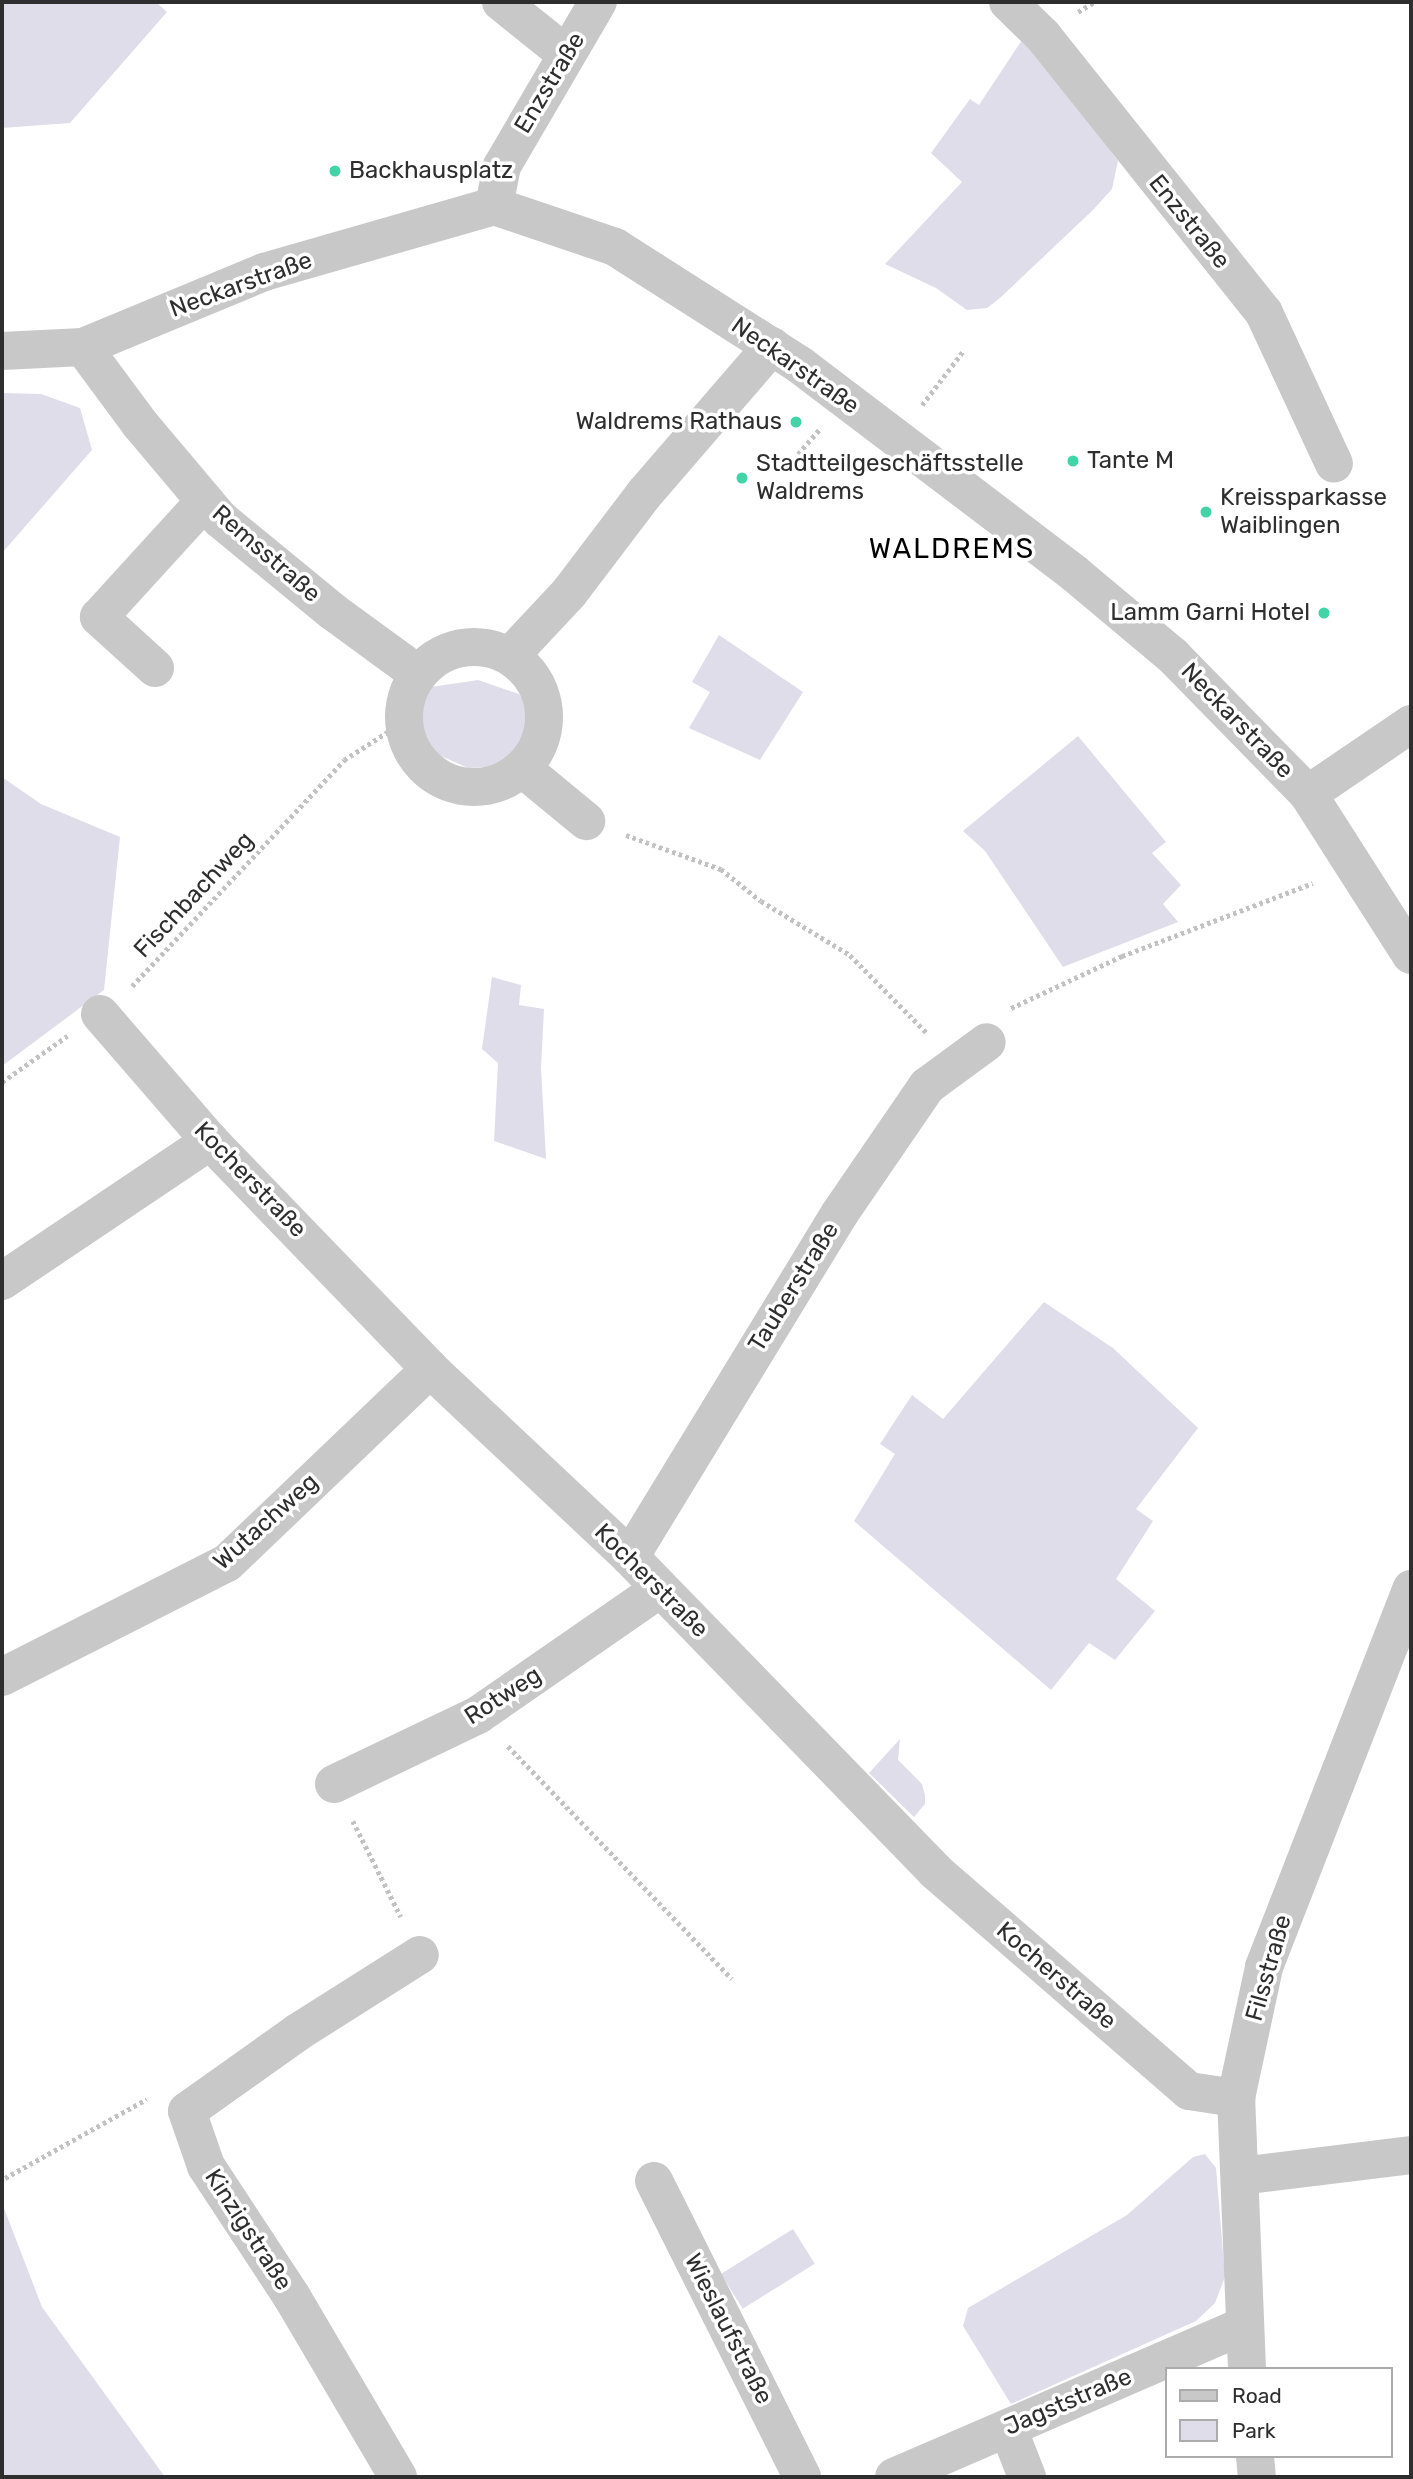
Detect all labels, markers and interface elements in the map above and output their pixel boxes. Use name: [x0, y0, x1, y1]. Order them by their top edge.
street label: Enzstraße: [509, 27, 591, 139]
place label: Backhausplatz: [349, 157, 513, 185]
marker: Backhausplatz: [327, 163, 343, 179]
street label: Enzstraße: [1142, 169, 1236, 275]
street label: Neckarstraße: [166, 246, 316, 324]
street label: Neckarstraße: [726, 311, 864, 421]
place label: Waldrems Rathaus: [575, 408, 782, 436]
marker: Waldrems Rathaus: [788, 414, 804, 430]
place label: Tante M: [1087, 447, 1174, 475]
place label: Stadtteilgeschäftsstelle Waldrems: [756, 450, 1024, 506]
marker: Tante M: [1065, 453, 1081, 469]
marker: Stadtteilgeschäftsstelle Waldrems: [734, 470, 750, 486]
place label: Kreissparkasse Waiblingen: [1220, 484, 1387, 540]
street label: Remsstraße: [206, 499, 326, 609]
marker: Kreissparkasse Waiblingen: [1198, 504, 1214, 520]
district label: WALDREMS: [870, 532, 1034, 566]
place label: Lamm Garni Hotel: [1110, 599, 1310, 627]
marker: Lamm Garni Hotel: [1316, 605, 1332, 621]
street label: Neckarstraße: [1175, 657, 1299, 785]
street label: Fischbachweg: [128, 826, 260, 964]
street label: Kocherstraße: [188, 1116, 312, 1244]
street label: Tauberstraße: [743, 1217, 845, 1357]
street label: Wutachweg: [208, 1468, 324, 1576]
street label: Kocherstraße: [588, 1518, 714, 1644]
street label: Rotweg: [459, 1661, 547, 1731]
street label: Filsstraße: [1240, 1912, 1298, 2024]
street label: Kocherstraße: [990, 1916, 1122, 2036]
street label: Kinzigstraße: [198, 2164, 298, 2296]
street label: Wieslaufstraße: [678, 2249, 778, 2409]
street label: Jagststraße: [1000, 2362, 1136, 2442]
legend: [1164, 2367, 1392, 2458]
text: Road: [1232, 2383, 1282, 2408]
text: Park: [1232, 2418, 1276, 2443]

